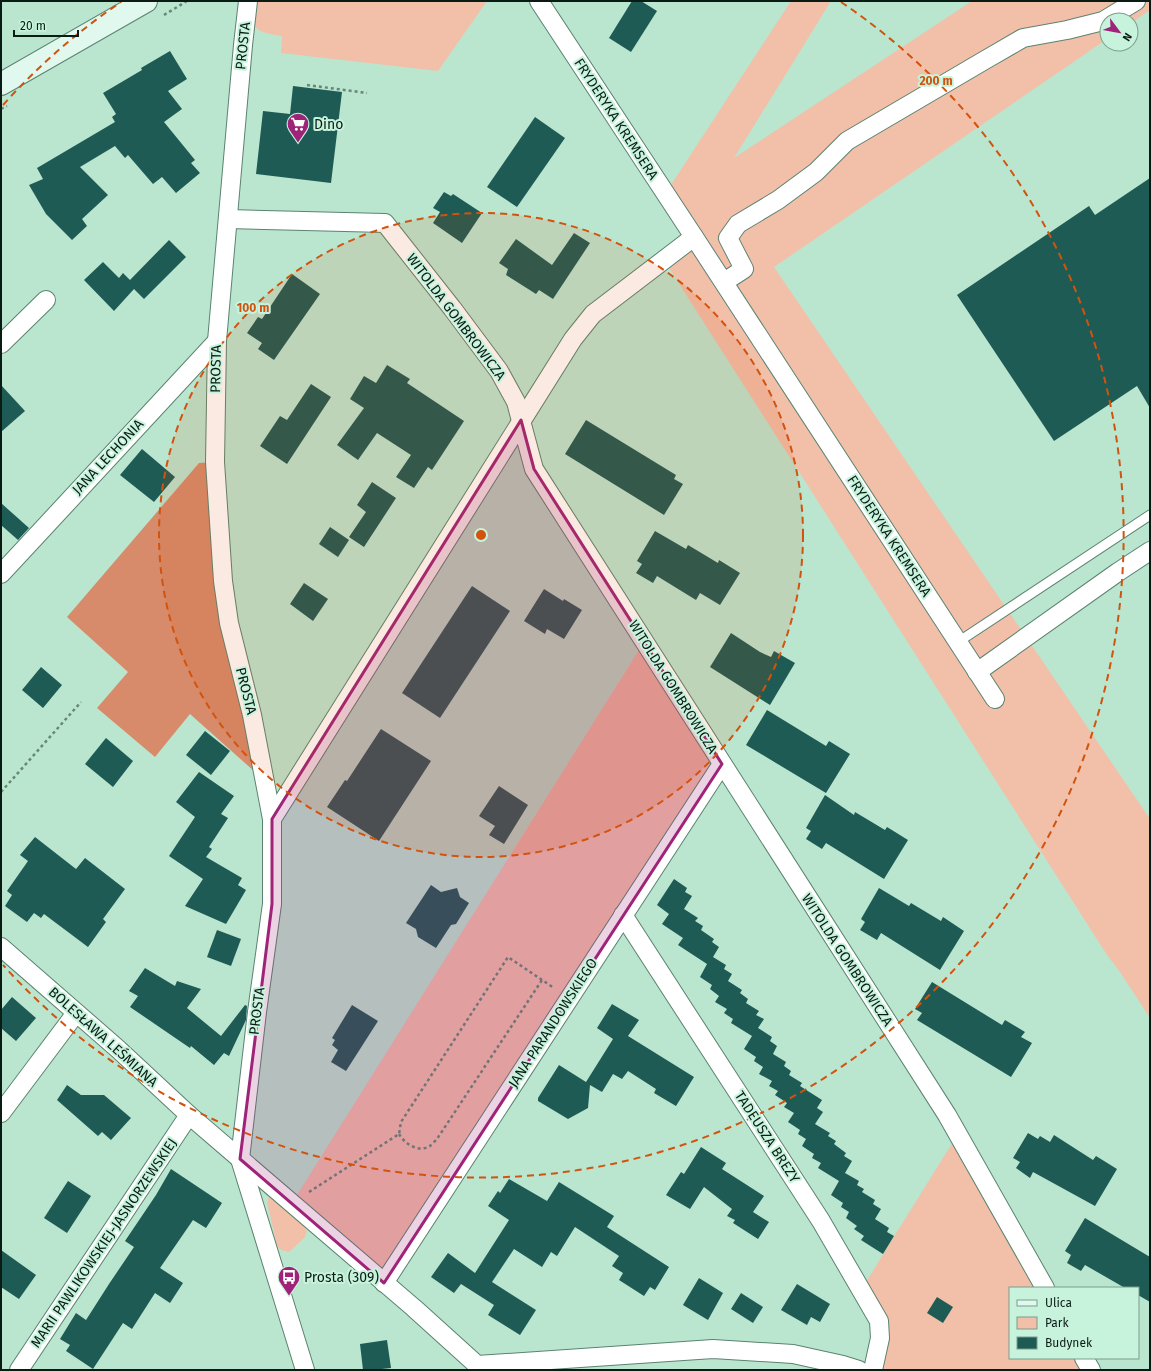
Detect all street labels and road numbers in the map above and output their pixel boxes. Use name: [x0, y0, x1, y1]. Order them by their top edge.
street label: PROSTA: [232, 21, 254, 71]
street label: FRYDERYKA KREMSERA: [570, 55, 662, 183]
street label: WITOLDA GOMBROWICZA: [403, 250, 509, 384]
street label: PROSTA: [207, 345, 225, 393]
street label: JANA LECHONIA: [69, 416, 147, 498]
street label: FRYDERYKA KREMSERA: [843, 472, 935, 600]
street label: WITOLDA GOMBROWICZA: [625, 617, 721, 757]
street label: PROSTA: [232, 666, 260, 716]
street label: WITOLDA GOMBROWICZA: [798, 891, 896, 1029]
street label: JANA PARANDOWSKIEGO: [505, 955, 601, 1091]
street label: BOLESŁAWA LEŚMIANA: [45, 983, 162, 1091]
street label: PROSTA: [246, 986, 268, 1036]
street label: TADEUSZA BREZY: [731, 1088, 803, 1186]
street label: MARII PAWLIKOWSKIEJ-JASNORZEWSKIEJ: [27, 1135, 181, 1351]

